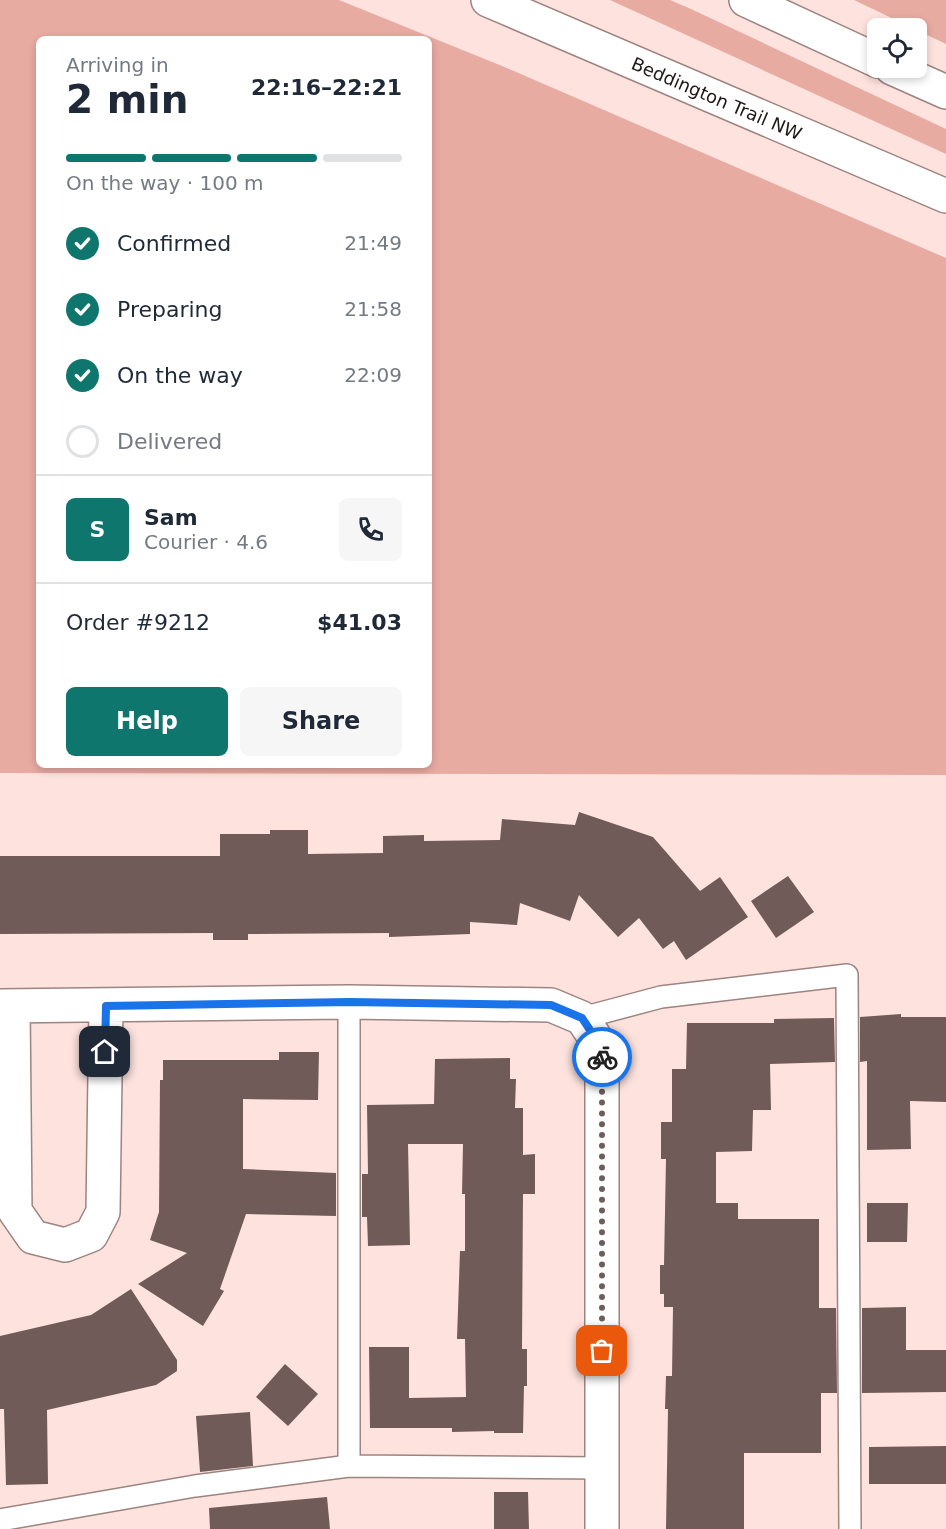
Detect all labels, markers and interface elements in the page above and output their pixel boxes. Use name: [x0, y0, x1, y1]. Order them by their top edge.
map controls: [867, 18, 927, 78]
button: locate: [867, 18, 927, 78]
street label: Beddington Trail NW: [629, 52, 805, 144]
text: Arriving in: [66, 53, 169, 77]
text: 22:16–22:21: [251, 75, 402, 100]
text: 2 min: [66, 77, 188, 122]
text: On the way · 100 m: [66, 171, 264, 195]
icon: check: [66, 227, 99, 260]
text: Confirmed: [117, 231, 231, 256]
text: 21:49: [344, 231, 402, 255]
icon: check: [66, 293, 99, 326]
text: Preparing: [117, 297, 223, 322]
text: 21:58: [344, 297, 402, 321]
icon: check: [66, 359, 99, 392]
text: On the way: [117, 363, 243, 388]
text: 22:09: [344, 363, 402, 387]
text: Delivered: [117, 429, 222, 454]
button: phone: [339, 498, 402, 561]
text: Sam: [144, 505, 198, 530]
text: S: [90, 517, 105, 542]
text: Courier · 4.6: [144, 530, 268, 554]
text: Order #9212: [66, 610, 210, 635]
text: $41.03: [317, 610, 402, 635]
button: Help: [66, 687, 228, 756]
button: Share: [240, 687, 402, 756]
pin: [79, 1026, 130, 1077]
courier: [572, 1027, 632, 1087]
icon: home: [88, 1035, 121, 1068]
icon: bike: [586, 1041, 619, 1074]
pin: [576, 1325, 627, 1376]
icon: bag: [585, 1334, 618, 1367]

